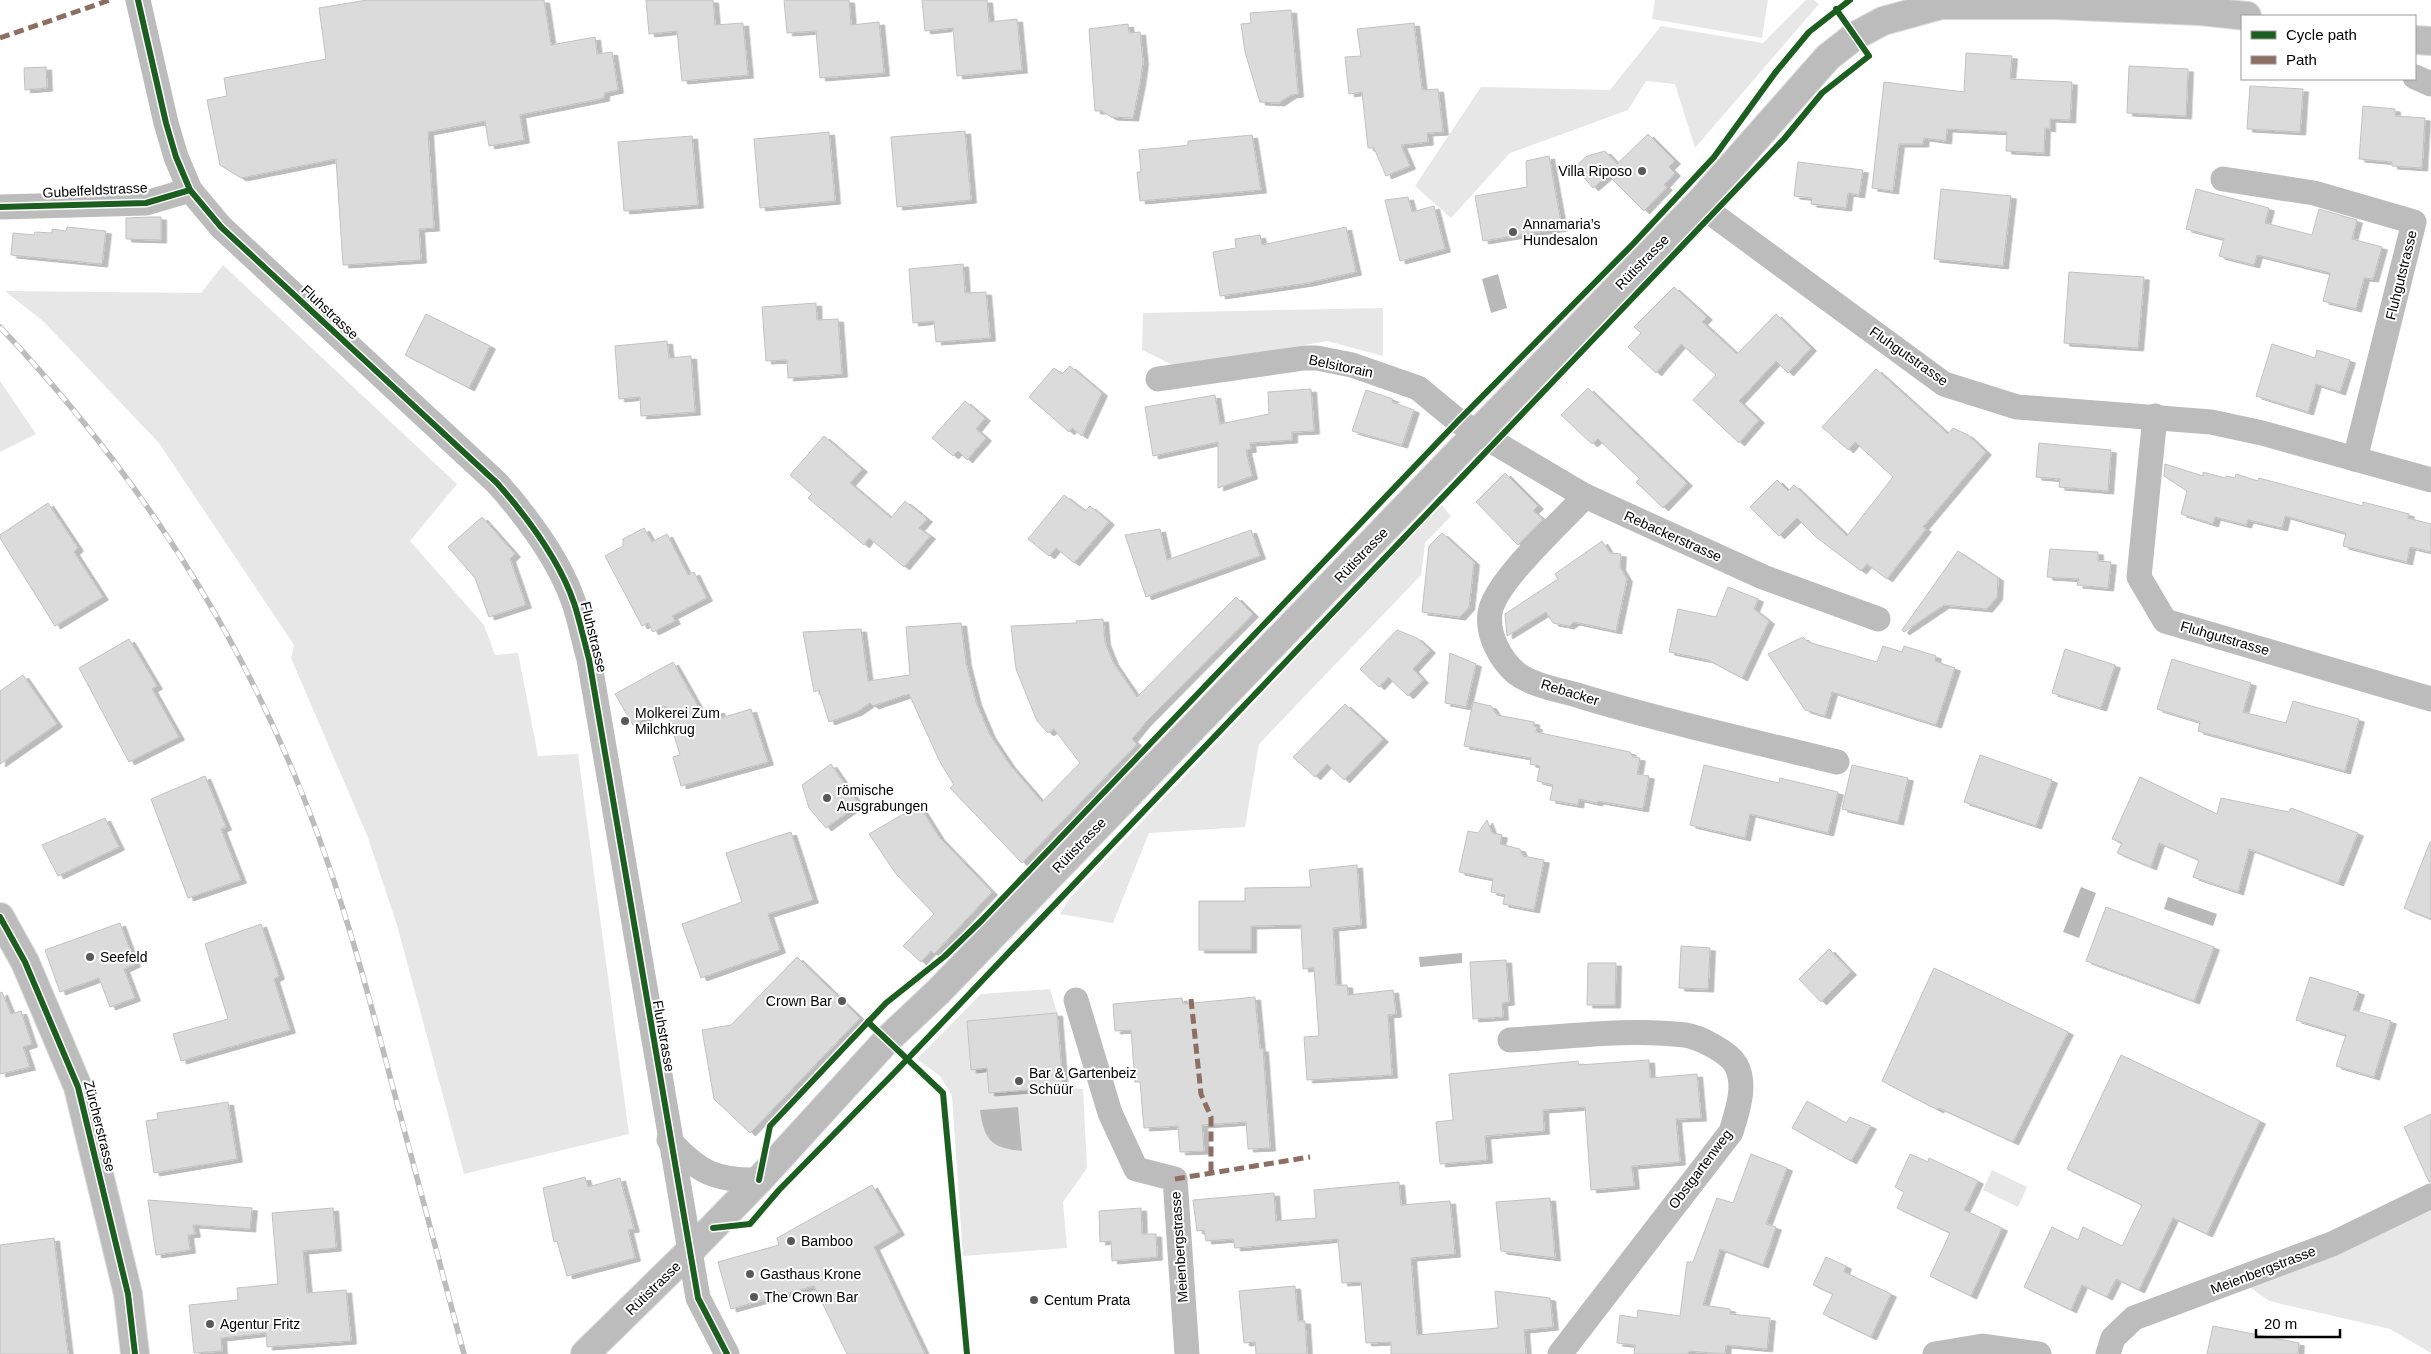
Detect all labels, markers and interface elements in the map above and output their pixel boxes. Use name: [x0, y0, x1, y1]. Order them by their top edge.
legend: [2241, 15, 2416, 80]
text: Cycle path: [2286, 26, 2357, 43]
text: Path: [2286, 51, 2317, 68]
place label: Villa Riposo: [1558, 163, 1632, 179]
marker: Villa Riposo: [1636, 165, 1648, 177]
street label: Gubelfeldstrasse: [42, 179, 148, 201]
place label: Annamaria’s Hundesalon: [1523, 216, 1601, 248]
marker: Annamaria’s Hundesalon: [1507, 226, 1519, 238]
street label: Fluhgutstrasse: [2382, 228, 2420, 321]
street label: Rütistrasse: [1612, 231, 1672, 293]
street label: Fluhstrasse: [298, 281, 362, 343]
street label: Fluhgutstrasse: [1867, 323, 1951, 389]
street label: Belsitorain: [1307, 351, 1375, 381]
street label: Rebackerstrasse: [1622, 507, 1724, 565]
street label: Rütistrasse: [1331, 524, 1391, 586]
street label: Fluhstrasse: [577, 600, 611, 674]
street label: Fluhgutstrasse: [2179, 618, 2272, 658]
street label: Rebacker: [1539, 676, 1601, 709]
place label: Molkerei Zum Milchkrug: [635, 705, 720, 737]
marker: Molkerei Zum Milchkrug: [619, 715, 631, 727]
place label: römische Ausgrabungen: [837, 782, 928, 814]
marker: römische Ausgrabungen: [821, 792, 833, 804]
street label: Rütistrasse: [1049, 814, 1109, 876]
place label: Seefeld: [100, 949, 147, 965]
marker: Seefeld: [84, 951, 96, 963]
place label: Crown Bar: [766, 993, 832, 1009]
marker: Crown Bar: [836, 995, 848, 1007]
street label: Fluhstrasse: [650, 999, 678, 1073]
place label: Bar & Gartenbeiz Schüür: [1029, 1065, 1136, 1097]
marker: Bar & Gartenbeiz Schüür: [1013, 1075, 1025, 1087]
street label: Zürcherstrasse: [81, 1079, 119, 1173]
street label: Obstgartenweg: [1665, 1126, 1735, 1212]
street label: Meienbergstrasse: [1167, 1191, 1191, 1303]
place label: Bamboo: [801, 1233, 853, 1249]
marker: Bamboo: [785, 1235, 797, 1247]
street label: Meienbergstrasse: [2208, 1243, 2318, 1297]
street label: Rütistrasse: [622, 1258, 684, 1318]
place label: Gasthaus Krone: [760, 1266, 861, 1282]
marker: Gasthaus Krone: [744, 1268, 756, 1280]
place label: The Crown Bar: [764, 1289, 858, 1305]
marker: The Crown Bar: [748, 1291, 760, 1303]
place label: Centum Prata: [1044, 1292, 1131, 1308]
marker: Centum Prata: [1028, 1294, 1040, 1306]
scale bar: [2256, 1306, 2340, 1338]
text: 20 m: [2264, 1315, 2297, 1332]
place label: Agentur Fritz: [220, 1316, 300, 1332]
marker: Agentur Fritz: [204, 1318, 216, 1330]

